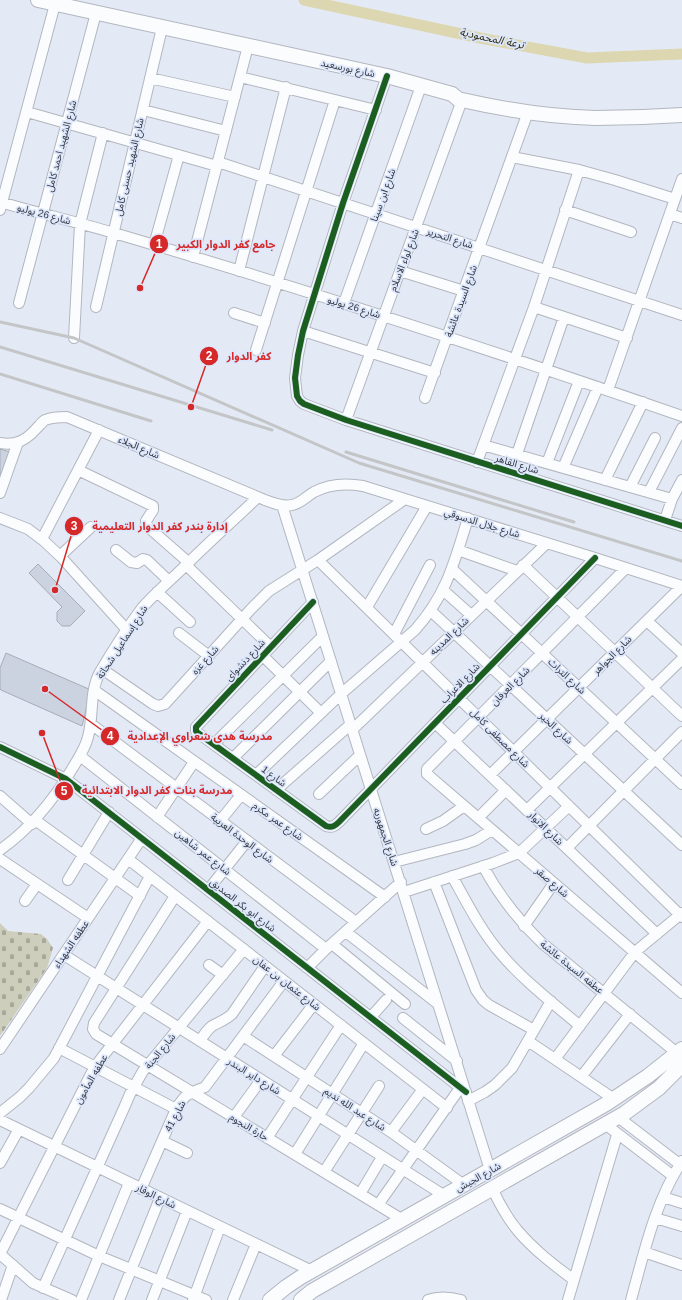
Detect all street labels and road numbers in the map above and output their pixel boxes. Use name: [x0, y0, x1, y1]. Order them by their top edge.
street label: شارع بورسعيد: [319, 57, 376, 81]
street label: شارع الشهيد احمد كامل: [43, 99, 80, 194]
street label: شارع الشهيد حسنى كامل: [112, 117, 148, 217]
street label: شارع ابن سينا: [368, 167, 400, 224]
street label: شارع 26 يوليو: [16, 202, 72, 228]
street label: شارع التحرير: [424, 225, 475, 253]
street label: شارع لواء الاسلام: [387, 227, 424, 294]
street label: شارع السيدة عائشة: [443, 263, 481, 339]
street label: شارع 26 يوليو: [326, 294, 382, 322]
street label: شارع الجلاء: [116, 433, 161, 463]
street label: شارع القاهر: [492, 452, 540, 478]
street label: شارع جلال الدسوقي: [442, 506, 521, 542]
street label: شارع إسماعيل شحاتة: [94, 603, 152, 682]
street label: شارع المدينه: [427, 615, 472, 659]
street label: شارع الجواهر: [590, 633, 635, 679]
street label: شارع دنشواى: [223, 637, 269, 684]
street label: شارع غزه: [189, 643, 222, 678]
street label: شارع التراث: [545, 656, 588, 698]
street label: شارع الاعراب: [438, 661, 483, 707]
street label: شارع العرفان: [488, 664, 533, 709]
street label: شارع مصطفى كامل: [467, 706, 532, 771]
street label: شارع الخير: [535, 709, 575, 748]
street label: شارع 1: [258, 763, 289, 790]
street label: شارع عمر مكرم: [249, 800, 305, 845]
street label: شارع الجمهوريه: [370, 807, 401, 868]
street label: شارع الانوار: [524, 808, 566, 849]
street label: شارع الوحدة العربية: [207, 811, 275, 867]
street label: شارع عمر شاهين: [172, 827, 233, 879]
street label: شارع صقر: [531, 864, 571, 901]
street label: شارع ابو بكر الصديق: [207, 876, 278, 936]
street label: عطفه الشهداء: [51, 918, 91, 970]
street label: عطفه السيدة عائشة: [538, 938, 606, 996]
street label: شارع عثمان بن عفان: [250, 953, 323, 1014]
street label: شارع الجنة: [143, 1031, 179, 1072]
street label: عطفه المأمون: [72, 1052, 110, 1106]
street label: شارع داير البندر: [224, 1055, 282, 1098]
street label: شارع عبد الله نديم: [321, 1085, 388, 1135]
street label: شارع 41: [162, 1099, 190, 1134]
street label: حارة النجوم: [226, 1111, 270, 1145]
street label: شارع الجيش: [453, 1160, 504, 1196]
street label: شارع الوقار: [132, 1181, 178, 1212]

